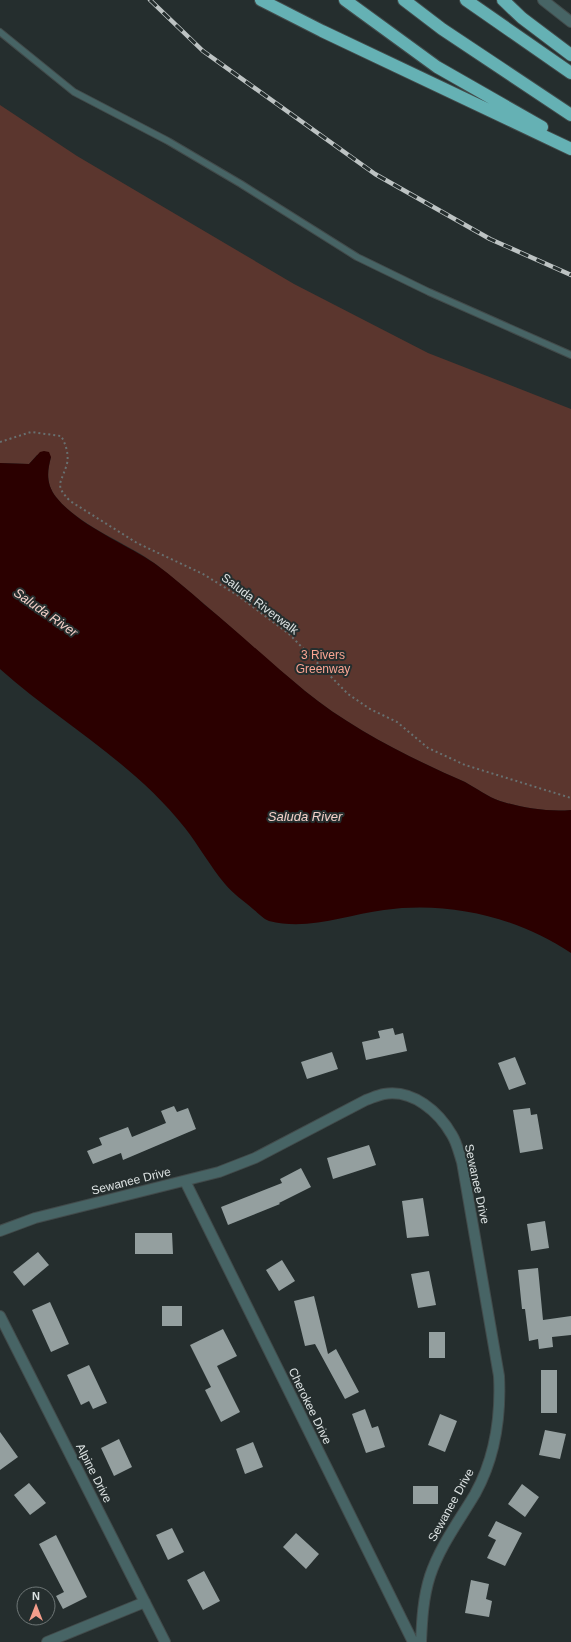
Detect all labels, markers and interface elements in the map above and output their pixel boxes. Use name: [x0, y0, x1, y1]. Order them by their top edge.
street label: Saluda Riverwalk: [219, 571, 302, 638]
water label: Saluda River: [11, 585, 81, 640]
park label: 3 Rivers Greenway: [296, 648, 350, 676]
water label: Saluda River: [268, 809, 343, 824]
street label: Sewanee Drive: [462, 1143, 492, 1226]
street label: Sewanee Drive: [90, 1164, 172, 1198]
street label: Cherokee Drive: [285, 1365, 335, 1447]
street label: Alpine Drive: [73, 1441, 115, 1505]
street label: Sewanee Drive: [425, 1466, 477, 1544]
north arrow: [16, 1586, 56, 1626]
text: N: [32, 1590, 40, 1602]

